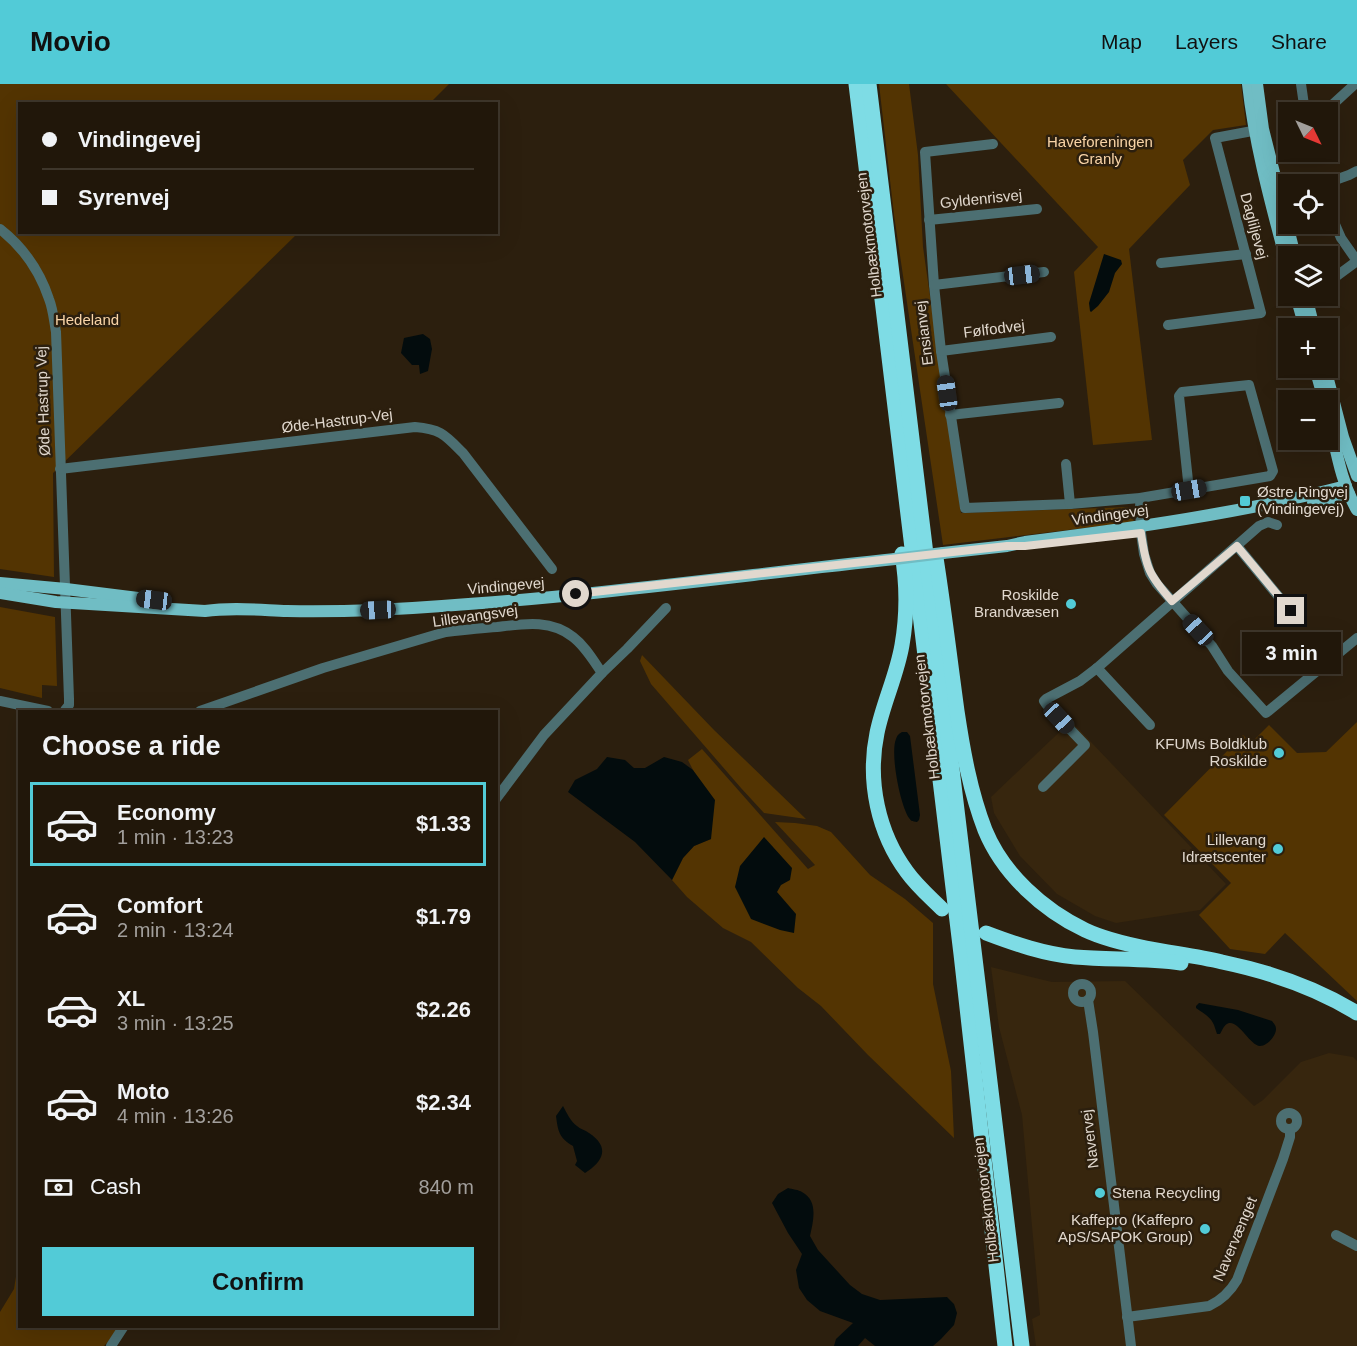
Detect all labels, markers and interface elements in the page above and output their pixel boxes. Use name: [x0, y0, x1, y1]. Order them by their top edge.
text: Movio: [30, 26, 111, 57]
text: Map: [1101, 30, 1142, 53]
text: Layers: [1175, 30, 1238, 53]
text: Share: [1271, 30, 1327, 53]
north arrow: [1278, 102, 1338, 162]
map controls: [1278, 102, 1338, 450]
text: Vindingevej: [78, 127, 201, 152]
park label: Haveforeningen Granly: [1047, 133, 1153, 167]
street label: Holbækmotorvejen: [852, 172, 885, 299]
button: locate: [1278, 174, 1338, 234]
text: Syrenvej: [78, 185, 170, 210]
street label: Gyldenrisvej: [939, 186, 1023, 211]
street label: Dagliljevej: [1237, 191, 1272, 261]
button: layers: [1278, 246, 1338, 306]
car: [1003, 264, 1041, 286]
street label: Ensianvej: [911, 300, 936, 366]
park label: Hedeland: [55, 311, 119, 328]
street label: Følfodvej: [962, 316, 1026, 341]
button: +: [1278, 318, 1338, 378]
street label: Øde Hastrup Vej: [32, 346, 53, 456]
car: [936, 374, 958, 412]
button: −: [1278, 390, 1338, 450]
street label: Øde-Hastrup-Vej: [280, 405, 393, 436]
car: [1170, 478, 1208, 502]
place label: Østre Ringvej (Vindingevej): [1257, 483, 1348, 517]
marker: Østre Ringvej (Vindingevej): [1238, 494, 1252, 508]
street label: Vindingevej: [1070, 501, 1149, 528]
street label: Vindingevej: [467, 574, 545, 597]
route start: [562, 580, 589, 607]
place label: Roskilde Brandvæsen: [974, 586, 1059, 620]
car: [135, 589, 173, 611]
marker: Roskilde Brandvæsen: [1064, 597, 1078, 611]
route end: [1277, 597, 1304, 624]
car: [360, 600, 396, 620]
street label: Lillevangsvej: [431, 601, 519, 630]
car: [1179, 611, 1217, 649]
callout: 3 min: [1242, 632, 1340, 674]
text: 3 min: [1265, 642, 1318, 664]
street label: Holbækmotorvejen: [910, 654, 943, 781]
car: [1040, 699, 1078, 737]
text: Choose a ride: [42, 731, 221, 761]
place label: KFUMs Boldklub Roskilde: [1155, 735, 1267, 769]
marker: KFUMs Boldklub Roskilde: [1272, 746, 1286, 760]
icon: car: [45, 797, 99, 851]
text: Economy: [117, 800, 216, 825]
text: $1.33: [416, 811, 471, 836]
text: 1 min · 13:23: [117, 826, 234, 848]
place label: Lillevang Idrætscenter: [1182, 831, 1266, 865]
marker: Lillevang Idrætscenter: [1271, 842, 1285, 856]
icon: car: [45, 890, 99, 944]
text: Comfort: [117, 893, 203, 918]
text: $1.79: [416, 904, 471, 929]
text: 2 min · 13:24: [117, 919, 234, 941]
icon: car: [45, 983, 99, 1037]
text: XL: [117, 986, 145, 1011]
text: $2.26: [416, 997, 471, 1022]
text: 3 min · 13:25: [117, 1012, 234, 1034]
icon: car: [45, 1076, 99, 1130]
text: Moto: [117, 1079, 170, 1104]
text: $2.34: [416, 1090, 471, 1115]
text: 4 min · 13:26: [117, 1105, 234, 1127]
street label: Navervej: [1077, 1109, 1102, 1169]
street label: Holbækmotorvejen: [969, 1137, 1002, 1264]
icon: cash: [42, 1171, 75, 1204]
text: Cash: [90, 1174, 141, 1199]
text: 840 m: [418, 1176, 474, 1198]
place label: Stena Recycling: [1112, 1184, 1220, 1201]
marker: Stena Recycling: [1093, 1186, 1107, 1200]
street label: Navervænget: [1209, 1193, 1260, 1284]
place label: Kaffepro (Kaffepro ApS/SAPOK Group): [1058, 1211, 1193, 1245]
marker: Kaffepro (Kaffepro ApS/SAPOK Group): [1198, 1222, 1212, 1236]
button: Confirm: [42, 1247, 474, 1316]

